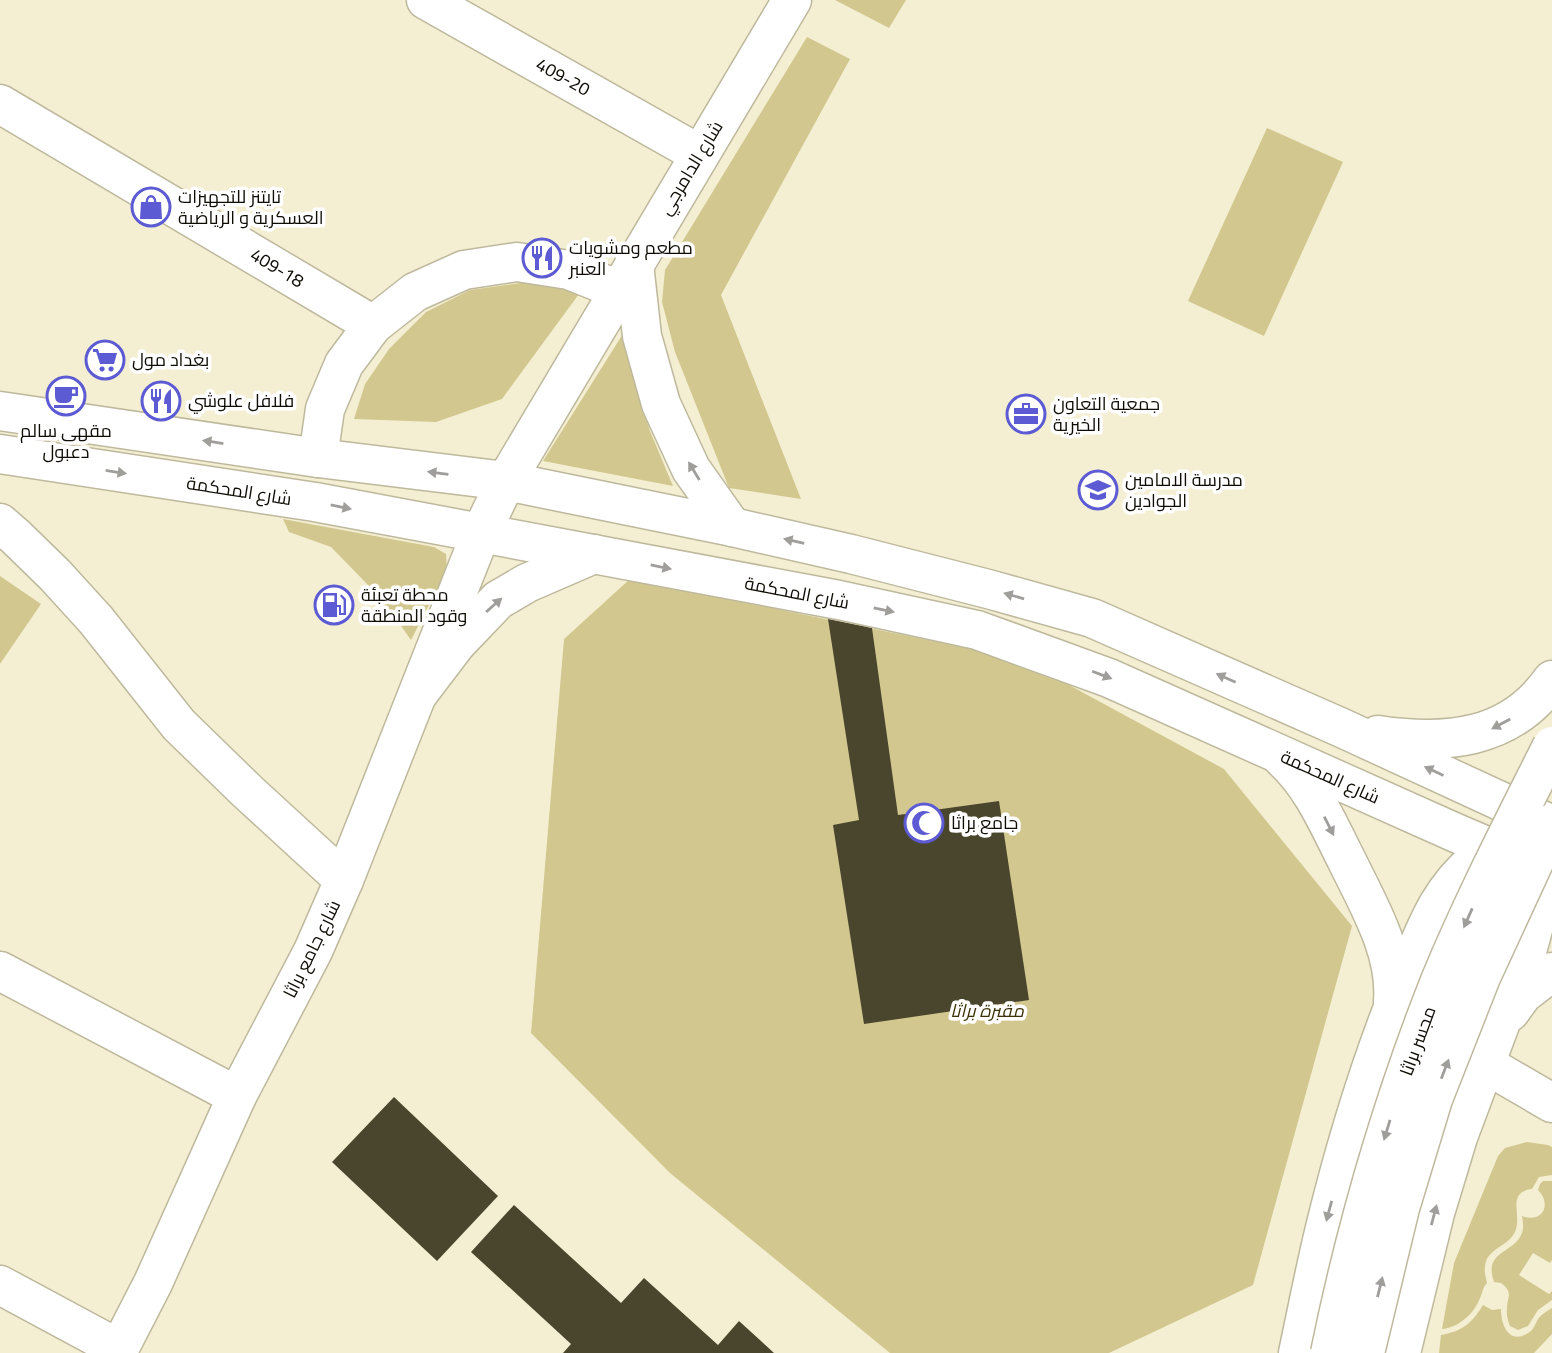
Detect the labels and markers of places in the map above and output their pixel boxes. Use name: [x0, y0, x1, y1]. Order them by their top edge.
place label: تايتنز للتجهيزات العسكرية و الرياضية: [178, 180, 324, 234]
shop icon: تايتنز للتجهيزات العسكرية و الرياضية: [130, 186, 172, 228]
place label: مطعم ومشويات العنبر: [568, 231, 693, 285]
restaurant icon: مطعم ومشويات العنبر: [521, 237, 563, 279]
supermarket icon: بغداد مول: [84, 339, 126, 381]
place label: بغداد مول: [132, 343, 209, 376]
cafe icon: مقهى سالم دعبول: [45, 375, 87, 417]
restaurant icon: فلافل علوشي: [140, 380, 182, 422]
place label: فلافل علوشي: [188, 384, 294, 417]
place label: جمعية التعاون الخيرية: [1053, 387, 1160, 441]
office icon: جمعية التعاون الخيرية: [1005, 393, 1047, 435]
place label: مقهى سالم دعبول: [20, 414, 112, 468]
place label: مدرسة الامامين الجوادين: [1125, 463, 1243, 517]
school or university icon: مدرسة الامامين الجوادين: [1077, 469, 1119, 511]
place label: محطة تعبئة وقود المنطقة: [361, 578, 467, 632]
fuel station icon: محطة تعبئة وقود المنطقة: [313, 584, 355, 626]
mosque icon: جامع براثا: [903, 802, 945, 844]
place label: جامع براثا: [951, 806, 1018, 839]

